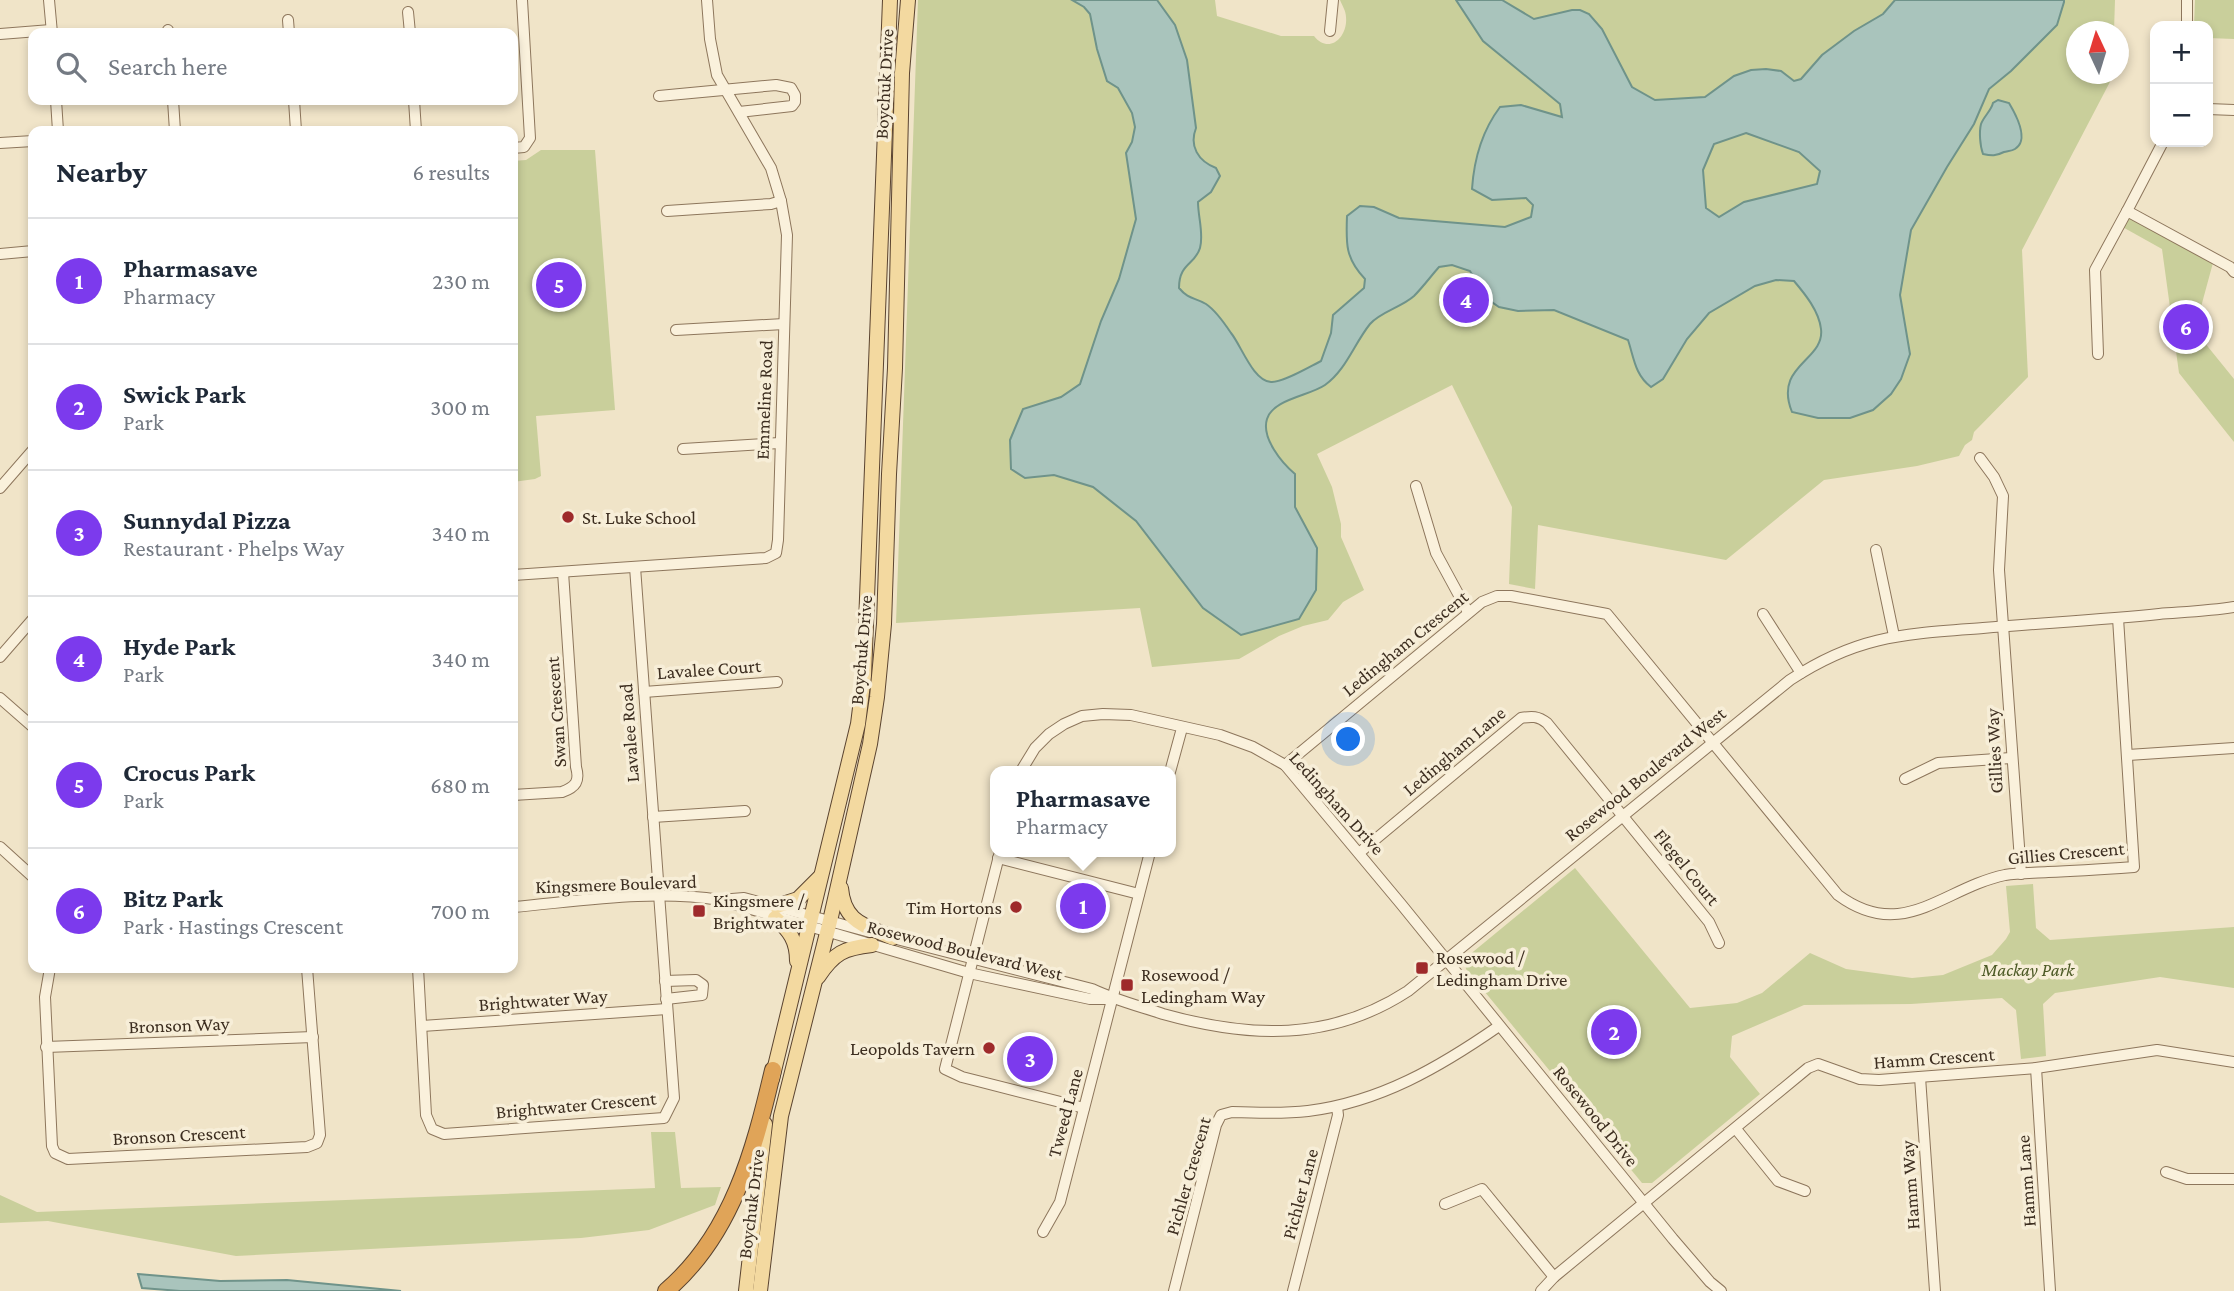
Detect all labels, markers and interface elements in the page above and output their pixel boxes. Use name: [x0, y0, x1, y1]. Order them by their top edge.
north arrow: [2066, 21, 2129, 84]
map controls: [2150, 21, 2213, 147]
button: +: [2150, 21, 2213, 84]
search box: [28, 28, 518, 105]
street label: Boychuk Drive: [871, 28, 897, 140]
icon: search: [52, 48, 90, 86]
text: Search here: [108, 52, 227, 81]
button: −: [2150, 84, 2213, 147]
text: Nearby: [56, 155, 147, 188]
text: 6 results: [413, 159, 490, 185]
text: Pharmasave: [123, 254, 258, 283]
pin: 5: [536, 259, 582, 311]
text: 1: [75, 268, 83, 294]
text: 230 m: [432, 268, 490, 294]
pin: 4: [1443, 274, 1489, 326]
text: Pharmacy: [123, 283, 215, 309]
pin: 6: [2163, 301, 2209, 353]
street label: Emmeline Road: [751, 340, 777, 460]
text: Swick Park: [123, 380, 246, 409]
text: 2: [73, 394, 85, 420]
text: 300 m: [430, 394, 490, 420]
text: Park: [123, 409, 164, 435]
text: Sunnydal Pizza: [123, 506, 291, 535]
place label: St. Luke School: [582, 507, 696, 528]
marker: St. Luke School: [560, 509, 576, 525]
text: 3: [73, 520, 85, 546]
text: 340 m: [432, 520, 490, 546]
text: Restaurant · Phelps Way: [123, 535, 344, 561]
street label: Ledingham Crescent: [1338, 585, 1473, 700]
street label: Boychuk Drive: [846, 594, 876, 706]
text: Hyde Park: [123, 632, 235, 661]
text: 4: [73, 646, 85, 672]
text: 340 m: [432, 646, 490, 672]
street label: Swan Crescent: [542, 655, 570, 768]
street label: Lavalee Court: [656, 655, 763, 683]
text: Park: [123, 661, 164, 687]
street label: Lavalee Road: [615, 683, 643, 783]
street label: Ledingham Lane: [1399, 702, 1509, 800]
street label: Rosewood Boulevard West: [1560, 702, 1730, 845]
street label: Gillies Way: [1981, 708, 2007, 794]
your location: [1331, 722, 1365, 756]
street label: Ledingham Drive: [1285, 747, 1389, 859]
text: Crocus Park: [123, 758, 255, 787]
popup: [990, 766, 1176, 857]
text: 5: [73, 772, 85, 798]
text: 680 m: [430, 772, 490, 798]
text: Pharmasave: [1016, 784, 1150, 813]
text: Park: [123, 787, 164, 813]
text: Pharmacy: [1016, 813, 1108, 839]
street label: Flegel Court: [1650, 824, 1725, 910]
street label: Gillies Crescent: [2007, 837, 2126, 869]
street label: Kingsmere Boulevard: [535, 871, 697, 897]
pin: 1: [1060, 880, 1106, 932]
text: Bitz Park: [123, 884, 223, 913]
place label: Kingsmere / Brightwater: [713, 890, 806, 933]
place label: Tim Hortons: [906, 897, 1002, 918]
text: 6: [73, 898, 85, 924]
text: 700 m: [431, 898, 490, 924]
marker: Tim Hortons: [1008, 899, 1024, 915]
marker: Kingsmere / Brightwater: [691, 903, 707, 919]
text: Park · Hastings Crescent: [123, 913, 343, 939]
street label: Rosewood Boulevard West: [865, 916, 1066, 985]
place label: Rosewood / Ledingham Drive: [1436, 947, 1567, 990]
park label: Mackay Park: [1981, 959, 2075, 980]
marker: Rosewood / Ledingham Drive: [1414, 960, 1430, 976]
place label: Rosewood / Ledingham Way: [1141, 964, 1265, 1007]
marker: Rosewood / Ledingham Way: [1119, 977, 1135, 993]
street label: Brightwater Way: [478, 985, 608, 1015]
pin: 2: [1591, 1006, 1637, 1058]
street label: Bronson Way: [128, 1013, 230, 1037]
pin: 3: [1007, 1033, 1053, 1085]
place label: Leopolds Tavern: [850, 1038, 975, 1059]
marker: Leopolds Tavern: [981, 1040, 997, 1056]
street label: Hamm Crescent: [1873, 1043, 1996, 1073]
street label: Rosewood Drive: [1549, 1062, 1643, 1170]
street label: Tweed Lane: [1043, 1066, 1087, 1160]
street label: Brightwater Crescent: [495, 1087, 658, 1122]
street label: Pichler Crescent: [1161, 1114, 1215, 1238]
street label: Bronson Crescent: [112, 1121, 247, 1149]
street label: Hamm Lane: [2012, 1134, 2040, 1228]
street label: Hamm Way: [1896, 1139, 1924, 1230]
street label: Pichler Lane: [1278, 1146, 1322, 1242]
street label: Boychuk Drive: [734, 1148, 768, 1260]

